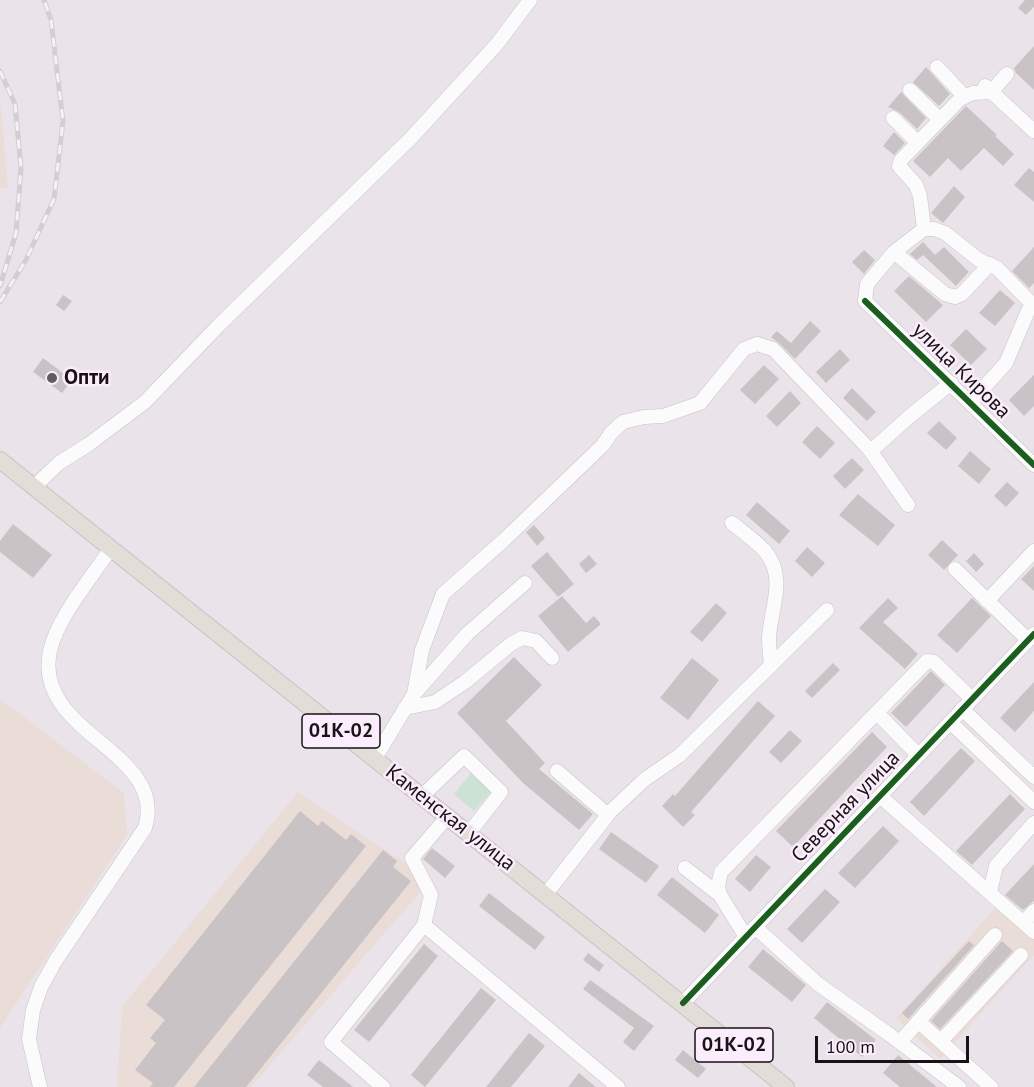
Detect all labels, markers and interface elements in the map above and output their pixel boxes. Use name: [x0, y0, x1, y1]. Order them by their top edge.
street label: улица Кирова: [907, 318, 1015, 424]
place label: Опти: [64, 365, 109, 391]
marker: Опти: [45, 371, 59, 385]
road number: 01К-02: [302, 714, 380, 748]
street label: Северная улица: [786, 746, 906, 868]
street label: Каменская улица: [380, 760, 520, 876]
scale bar: [818, 1024, 972, 1062]
road number: 01К-02: [695, 1028, 773, 1062]
text: 100 m: [826, 1035, 875, 1058]

